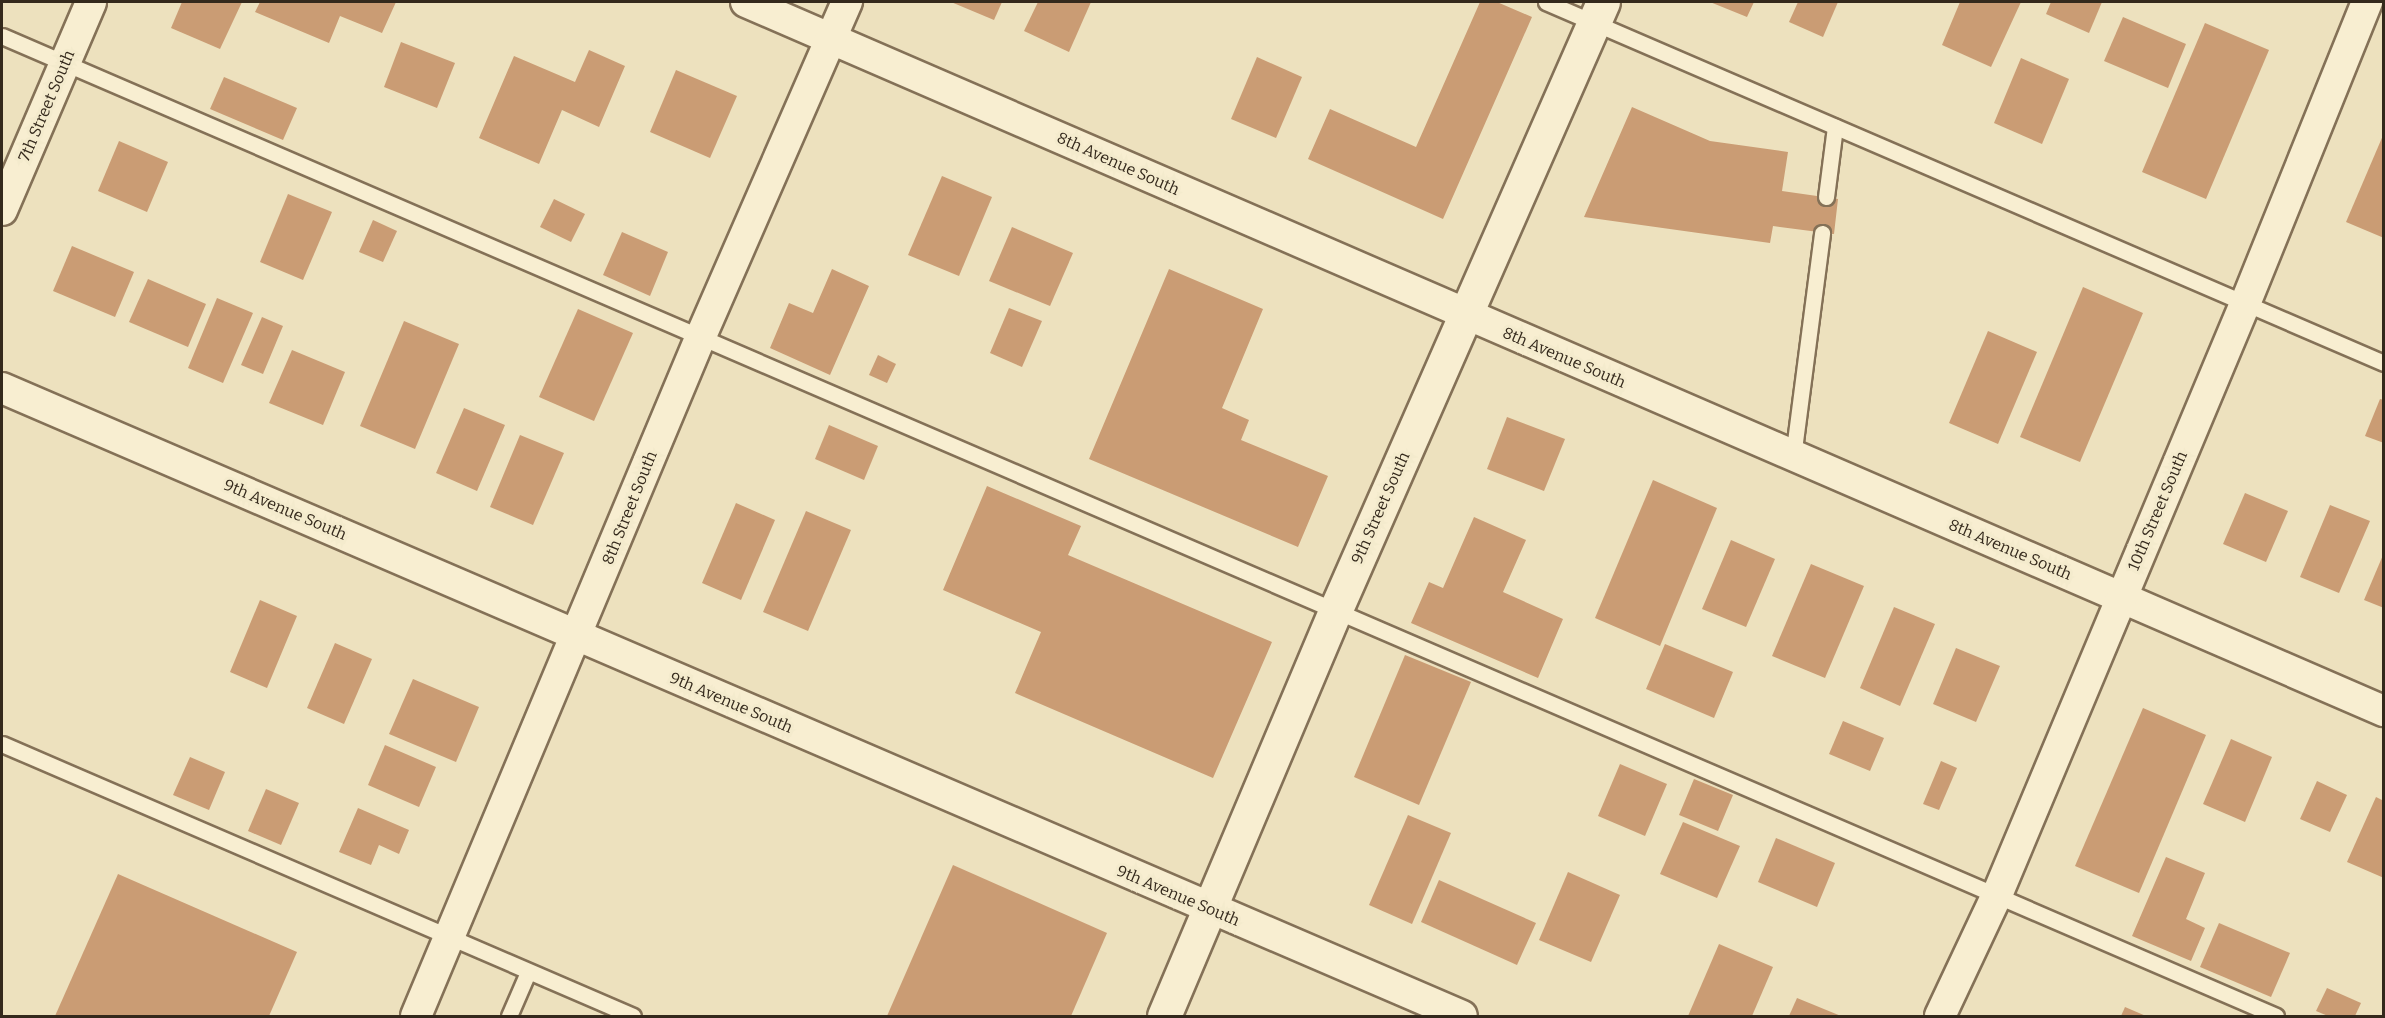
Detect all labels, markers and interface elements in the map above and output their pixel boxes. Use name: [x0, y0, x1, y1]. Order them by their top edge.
street label: 7th Street South: [15, 47, 79, 165]
street label: 8th Avenue South: [1054, 128, 1182, 200]
street label: 8th Avenue South: [1500, 323, 1628, 393]
street label: 8th Street South: [598, 448, 662, 568]
street label: 10th Street South: [2124, 448, 2192, 574]
street label: 9th Street South: [1348, 449, 1414, 567]
street label: 9th Avenue South: [221, 475, 349, 545]
street label: 8th Avenue South: [1946, 515, 2074, 585]
street label: 9th Avenue South: [667, 668, 795, 738]
street label: 9th Avenue South: [1114, 861, 1242, 931]

